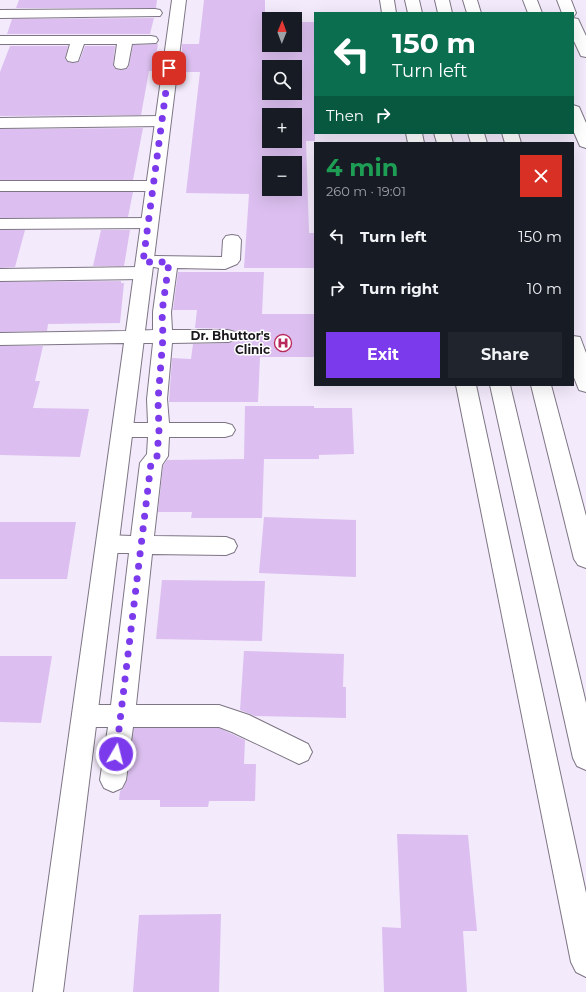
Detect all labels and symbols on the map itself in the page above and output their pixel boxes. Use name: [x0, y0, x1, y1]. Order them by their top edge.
north arrow: [262, 12, 302, 52]
pin: [152, 51, 186, 85]
place label: Dr. Bhuttor's Clinic: [191, 328, 271, 357]
hospital icon: Dr. Bhuttor's Clinic: [273, 333, 293, 353]
position arrow: [95, 733, 137, 775]

